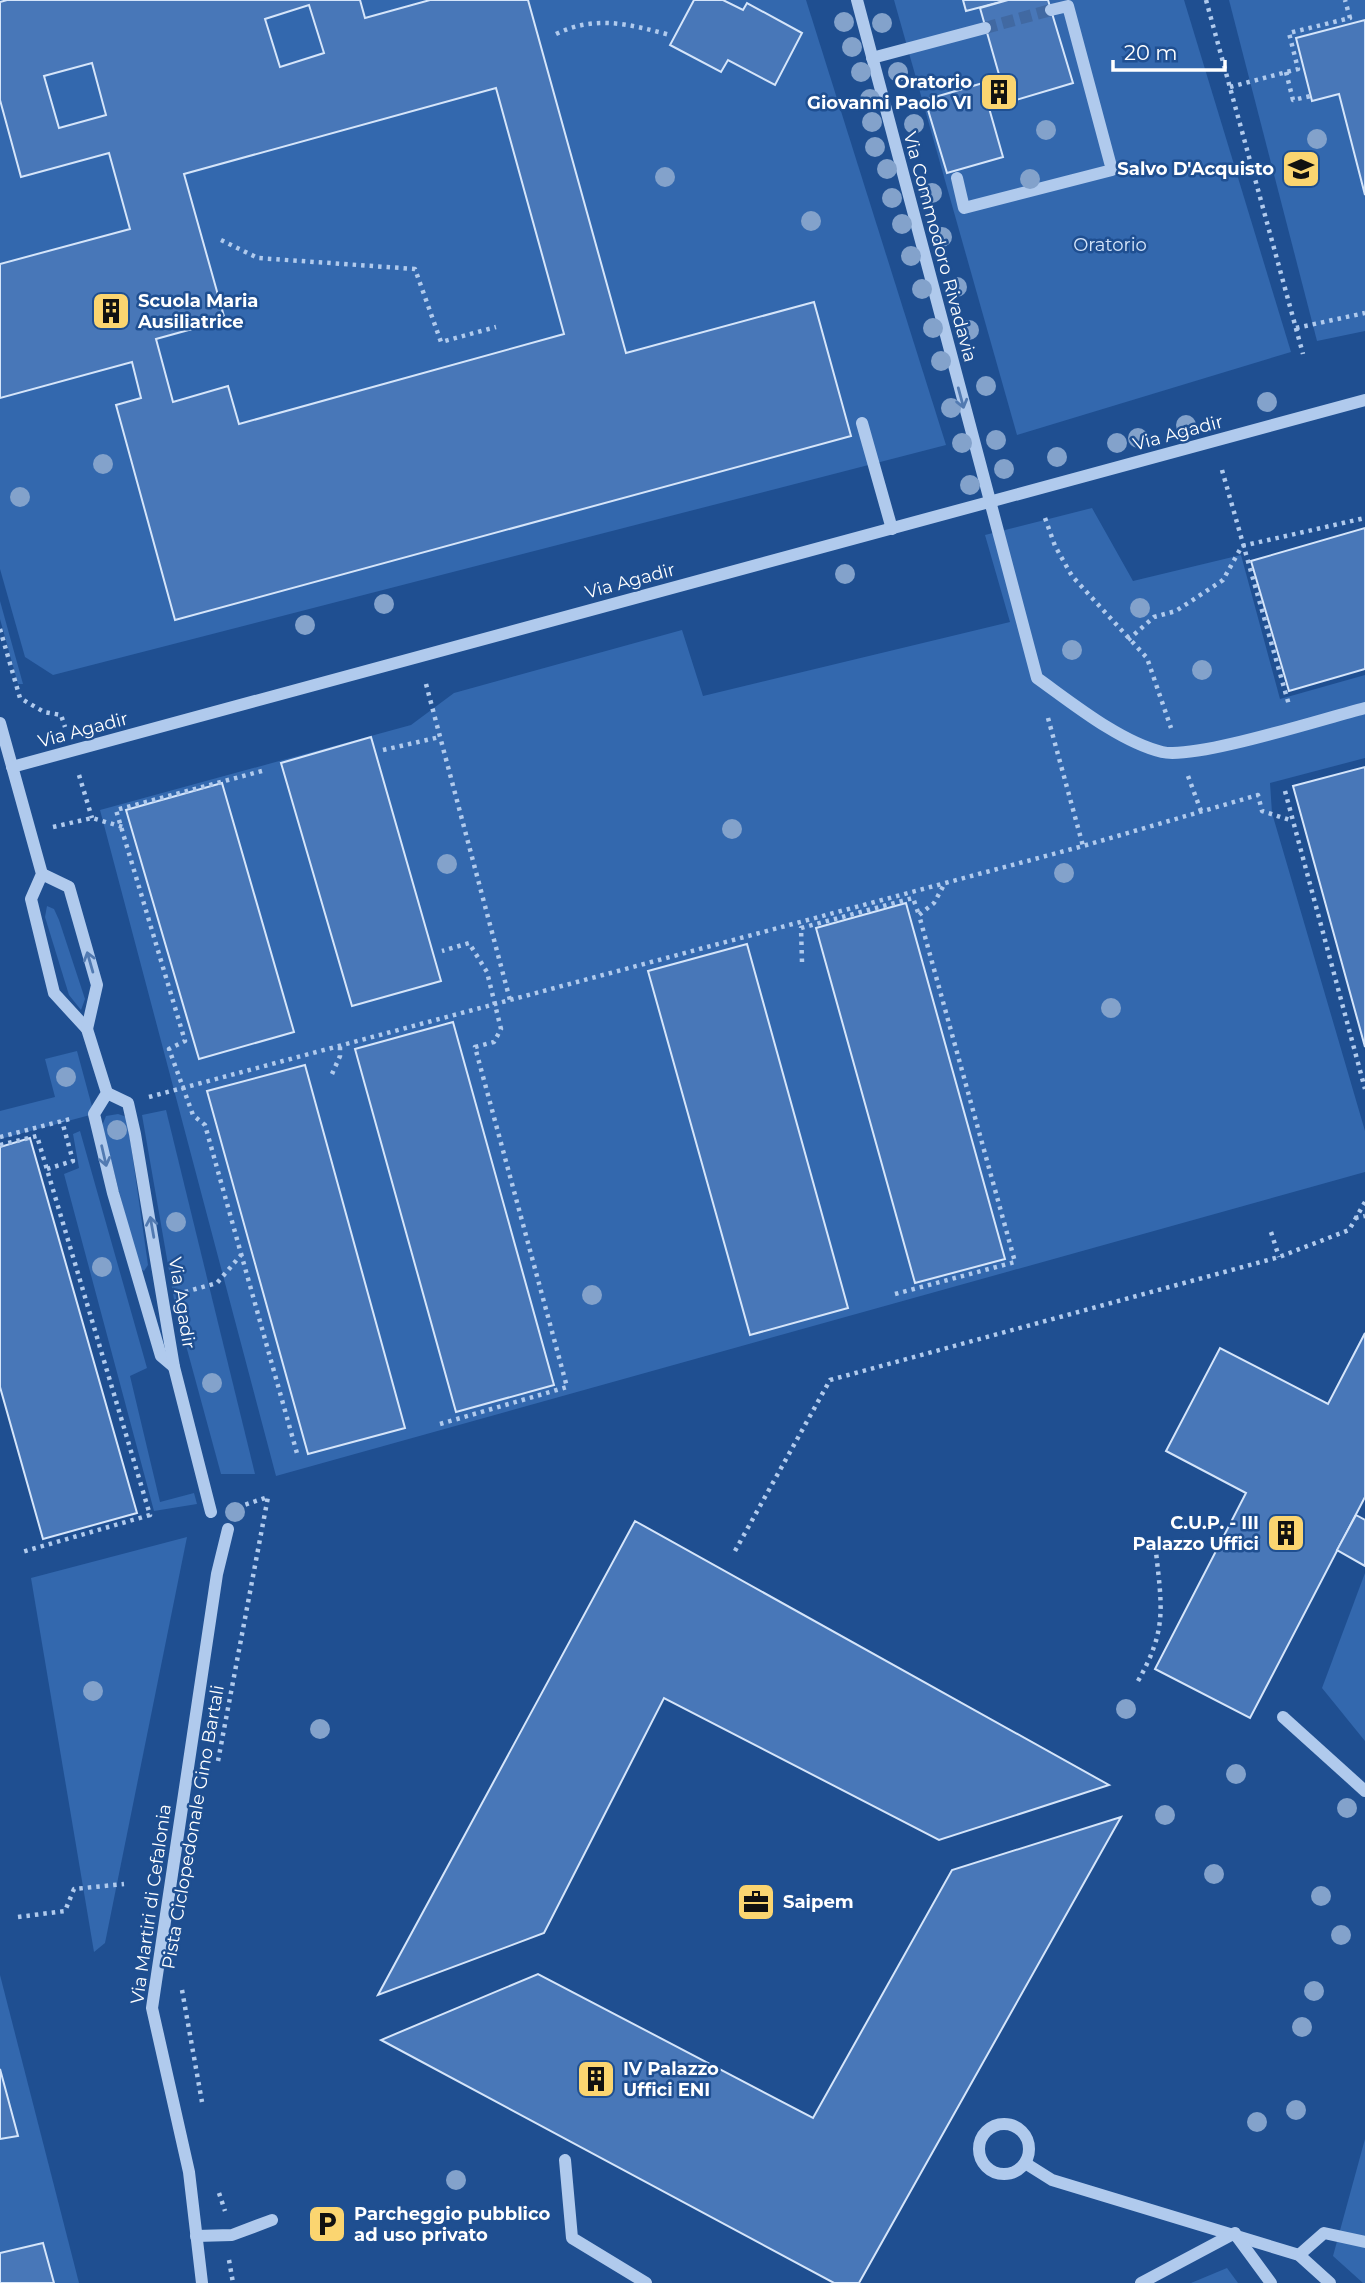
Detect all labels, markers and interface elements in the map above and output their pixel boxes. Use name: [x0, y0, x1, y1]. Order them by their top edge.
scale bar: [1113, 28, 1225, 72]
text: 20 m: [1124, 40, 1178, 65]
place label: Oratorio Giovanni Paolo VI: [807, 71, 972, 114]
building icon: Oratorio Giovanni Paolo VI: [978, 71, 1020, 113]
street label: Via Commodoro Rivadavia: [899, 129, 981, 365]
school or university icon: Salvo D'Acquisto: [1280, 148, 1322, 190]
place label: Salvo D'Acquisto: [1117, 158, 1274, 180]
park label: Oratorio: [1073, 234, 1147, 256]
building icon: Scuola Maria Ausiliatrice: [90, 290, 132, 332]
place label: Scuola Maria Ausiliatrice: [137, 290, 258, 333]
one-way arrow: [955, 386, 968, 409]
street label: Via Agadir: [1130, 410, 1226, 456]
street label: Via Agadir: [582, 558, 678, 604]
street label: Via Agadir: [35, 707, 131, 753]
one-way arrow: [83, 952, 96, 974]
one-way arrow: [98, 1144, 111, 1167]
one-way arrow: [145, 1216, 158, 1239]
street label: Via Agadir: [164, 1256, 200, 1350]
place label: C.U.P. - III Palazzo Uffici: [1133, 1512, 1259, 1555]
building icon: C.U.P. - III Palazzo Uffici: [1265, 1512, 1307, 1554]
street label: Pista Ciclopedonale Gino Bartali: [157, 1683, 229, 1971]
street label: Via Martiri di Cefalonia: [126, 1803, 176, 2005]
office icon: Saipem: [735, 1881, 777, 1923]
place label: Saipem: [783, 1891, 854, 1913]
building icon: IV Palazzo Uffici ENI: [575, 2058, 617, 2100]
place label: IV Palazzo Uffici ENI: [623, 2058, 719, 2101]
parking icon: Parcheggio pubblico ad uso privato: [306, 2203, 348, 2245]
place label: Parcheggio pubblico ad uso privato: [354, 2203, 551, 2246]

